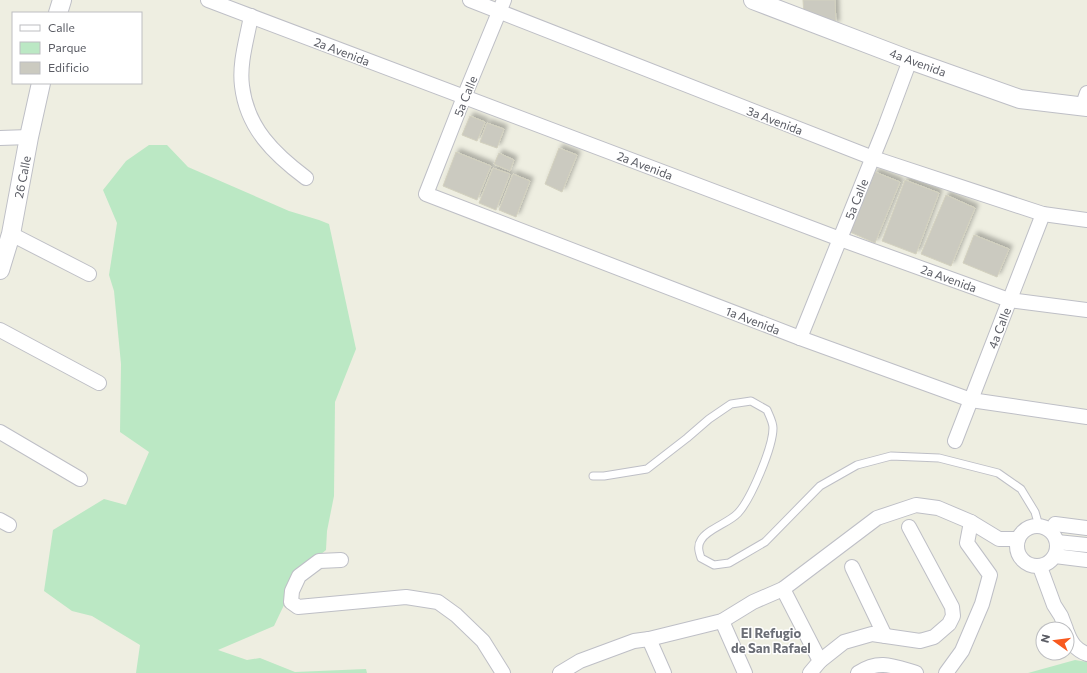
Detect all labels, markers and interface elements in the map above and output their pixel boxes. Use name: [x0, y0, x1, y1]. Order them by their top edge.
legend: [12, 12, 142, 84]
text: Calle: [48, 20, 75, 34]
street label: 2a Avenida: [312, 34, 372, 68]
text: Parque: [48, 40, 86, 54]
street label: 4a Avenida: [888, 45, 948, 79]
text: Edificio: [48, 60, 89, 74]
street label: 5a Calle: [451, 74, 479, 118]
street label: 3a Avenida: [745, 103, 805, 137]
street label: 2a Avenida: [615, 148, 675, 182]
street label: 26 Calle: [11, 154, 33, 200]
street label: 5a Calle: [842, 177, 870, 221]
street label: 2a Avenida: [919, 261, 979, 295]
street label: 1a Avenida: [724, 303, 782, 337]
street label: 4a Calle: [985, 306, 1013, 350]
north arrow: [1035, 621, 1075, 661]
district label: El Refugio de San Rafael: [731, 625, 811, 656]
text: N: [1038, 633, 1052, 644]

